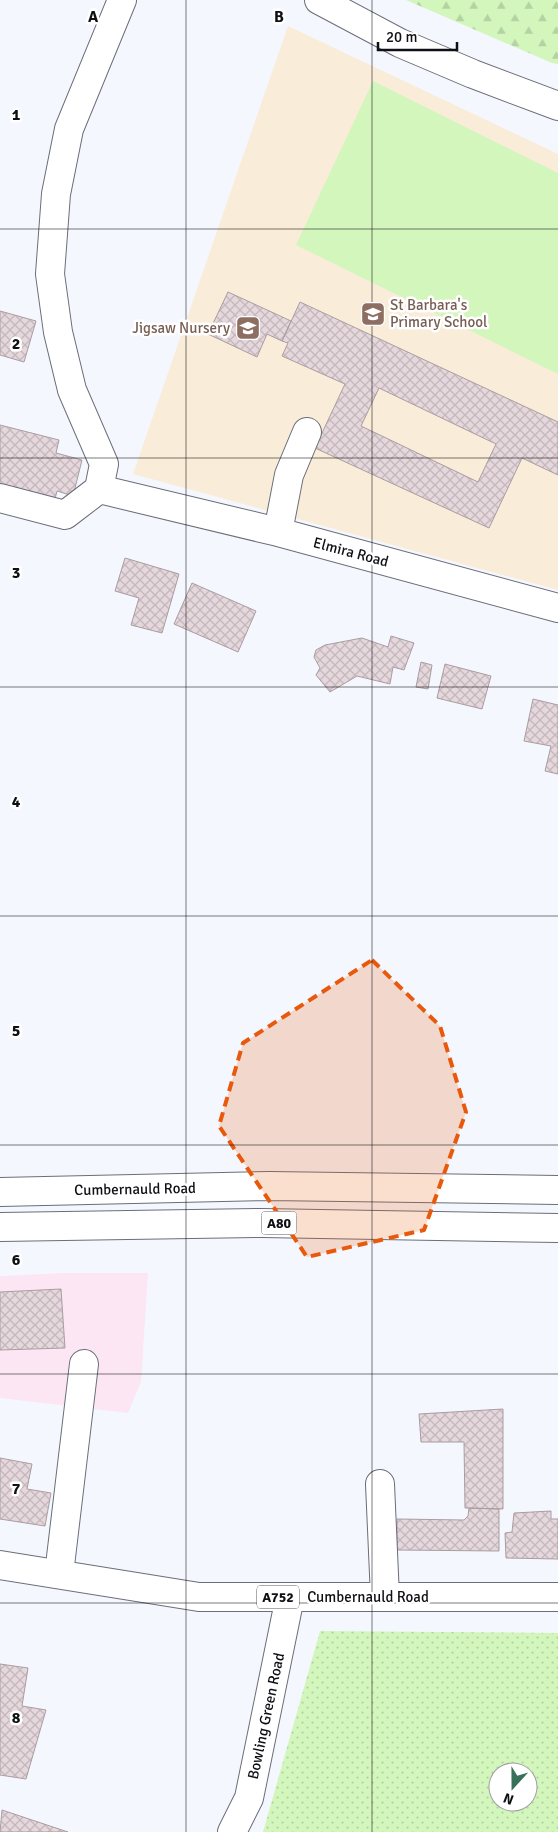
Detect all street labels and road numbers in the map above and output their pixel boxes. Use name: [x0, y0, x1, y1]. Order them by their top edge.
street label: Elmira Road: [311, 533, 391, 571]
street label: Cumbernauld Road: [74, 1179, 196, 1199]
road number: A80: [262, 1212, 296, 1234]
road number: A752: [257, 1585, 299, 1608]
street label: Cumbernauld Road: [307, 1588, 429, 1606]
street label: Bowling Green Road: [244, 1651, 288, 1781]

